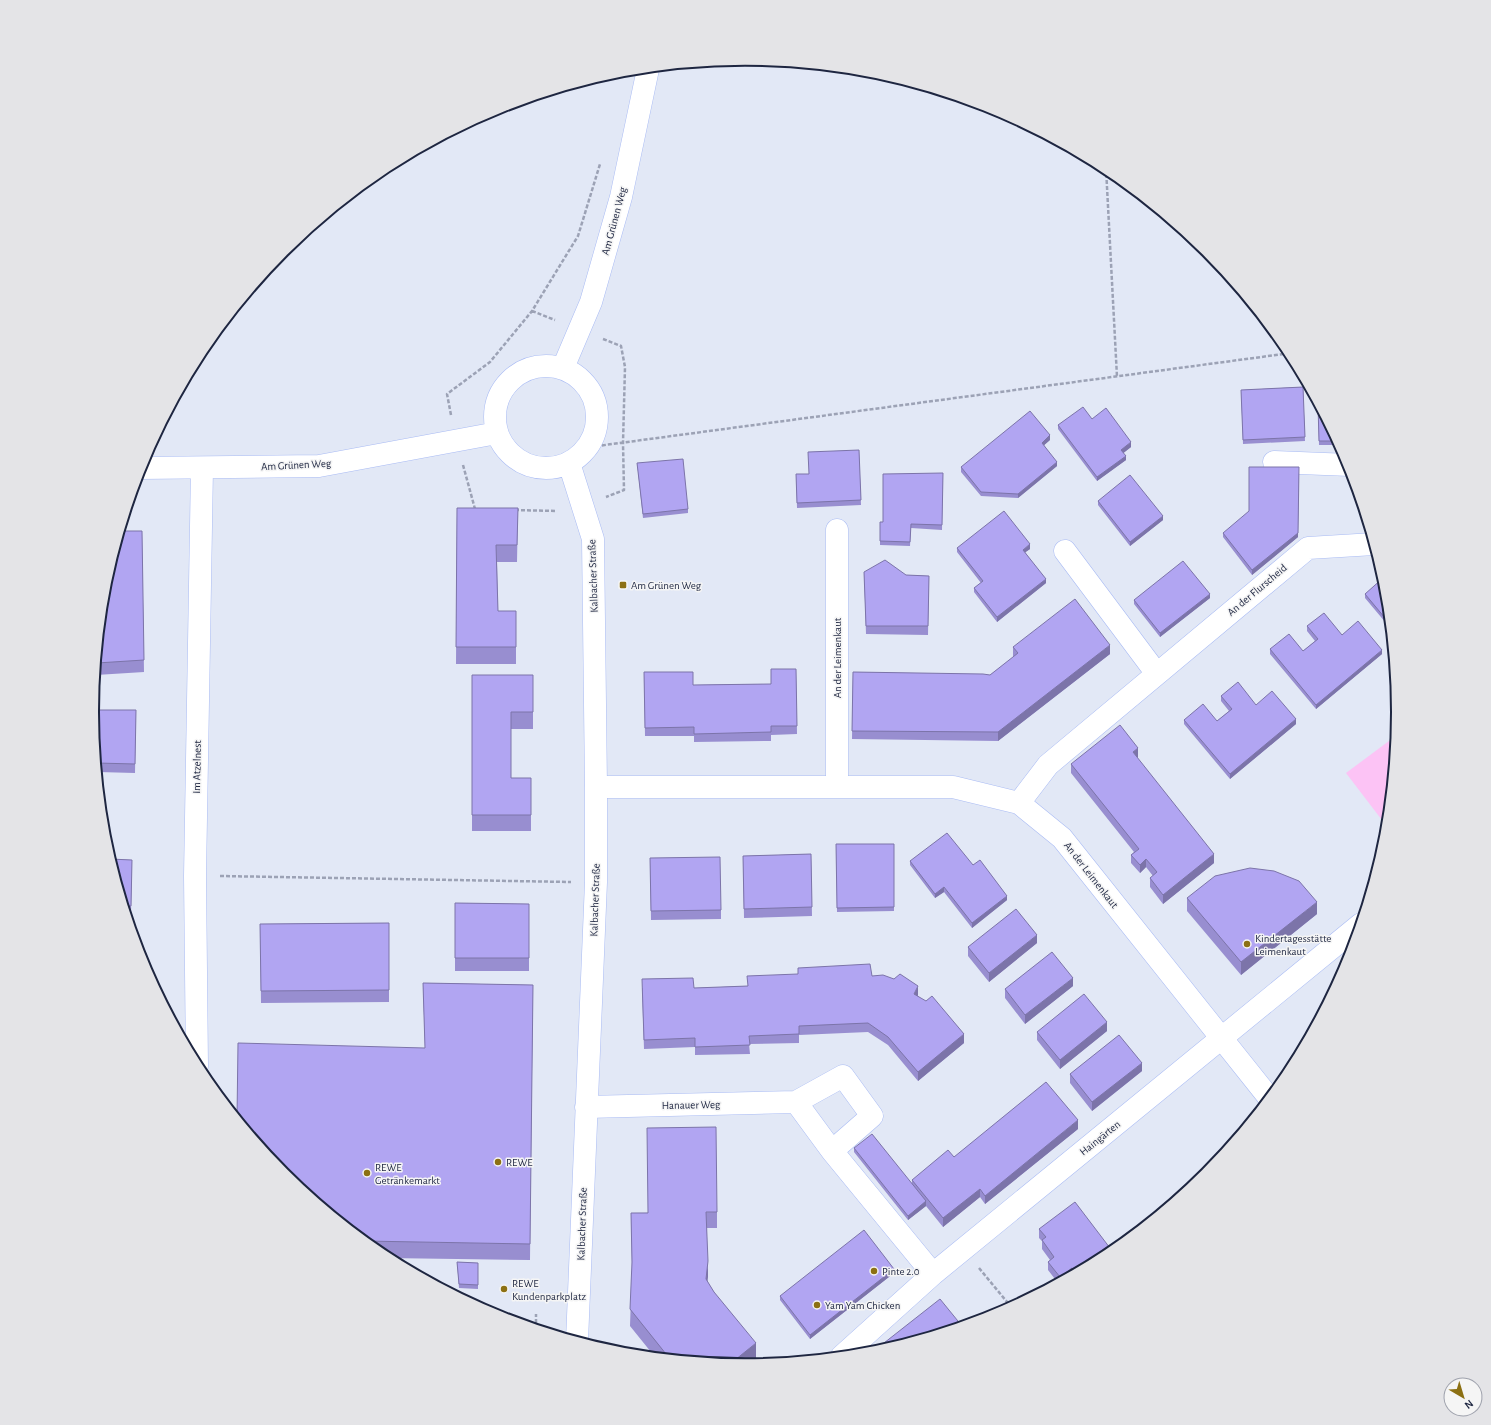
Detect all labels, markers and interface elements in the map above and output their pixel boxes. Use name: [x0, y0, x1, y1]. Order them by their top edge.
street label: Am Grünen Weg: [600, 185, 629, 256]
street label: Am Grünen Weg: [261, 458, 332, 472]
street label: Kalbacher Straße: [586, 539, 600, 613]
street label: An der Flurscheid: [1225, 562, 1289, 618]
marker: Am Grünen Weg: [618, 580, 628, 590]
place label: Am Grünen Weg: [631, 580, 702, 591]
street label: An der Leimenkaut: [832, 617, 843, 698]
street label: Im Atzelnest: [191, 740, 203, 794]
street label: An der Leimenkaut: [1062, 840, 1120, 911]
street label: Kalbacher Straße: [588, 863, 602, 937]
place label: Kindertagesstätte Leimenkaut: [1255, 933, 1331, 957]
marker: Kindertagesstätte Leimenkaut: [1242, 939, 1252, 949]
street label: Hanauer Weg: [662, 1099, 721, 1111]
street label: Haingärten: [1078, 1118, 1122, 1158]
marker: REWE: [493, 1157, 503, 1167]
place label: REWE: [506, 1157, 533, 1168]
place label: REWE Getränkemarkt: [375, 1162, 440, 1186]
marker: REWE Getränkemarkt: [362, 1168, 372, 1178]
street label: Kalbacher Straße: [575, 1187, 589, 1261]
marker: Pinte 2.0: [869, 1266, 879, 1276]
place label: Pinte 2.0: [882, 1266, 920, 1277]
place label: REWE Kundenparkplatz: [512, 1278, 587, 1302]
marker: REWE Kundenparkplatz: [499, 1284, 509, 1294]
marker: Yam Yam Chicken: [812, 1300, 822, 1310]
place label: Yam Yam Chicken: [825, 1300, 900, 1311]
north arrow: [1443, 1377, 1483, 1417]
text: N: [1462, 1398, 1475, 1411]

